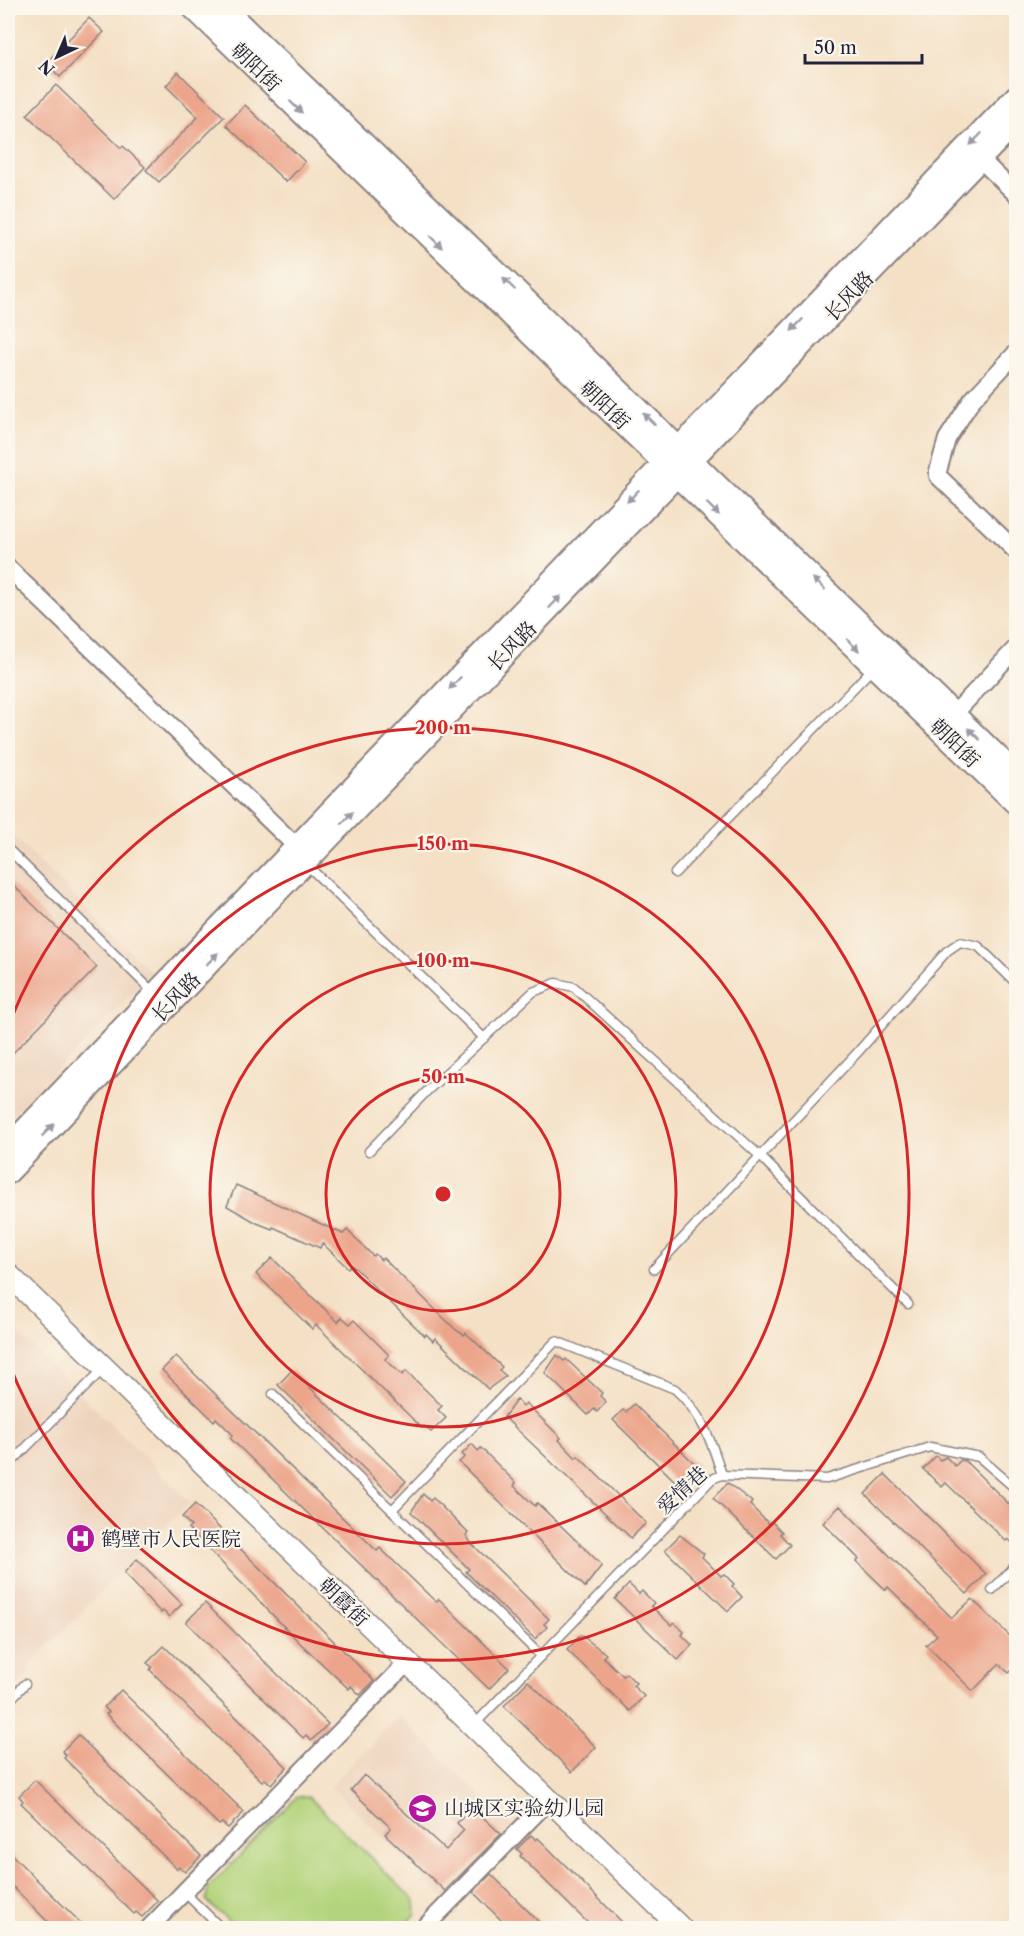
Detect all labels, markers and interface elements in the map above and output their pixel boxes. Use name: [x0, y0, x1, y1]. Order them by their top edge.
north arrow: [27, 27, 87, 87]
scale bar: [805, 27, 922, 65]
text: 50 m: [814, 37, 857, 59]
street label: 朝阳街: [226, 38, 286, 96]
text: N: [35, 56, 59, 80]
one-way arrow: [289, 99, 303, 113]
one-way arrow: [969, 132, 983, 147]
one-way arrow: [429, 235, 443, 249]
street label: 长风路: [820, 266, 878, 326]
one-way arrow: [502, 277, 516, 291]
one-way arrow: [791, 318, 805, 332]
street label: 朝阳街: [575, 376, 635, 434]
one-way arrow: [641, 412, 656, 426]
one-way arrow: [626, 489, 640, 504]
one-way arrow: [705, 502, 720, 516]
one-way arrow: [812, 577, 827, 591]
one-way arrow: [548, 594, 562, 609]
street label: 长风路: [483, 616, 541, 676]
one-way arrow: [845, 637, 859, 651]
one-way arrow: [448, 675, 462, 689]
street label: 朝阳街: [925, 714, 985, 772]
text: 200 m: [415, 717, 471, 739]
one-way arrow: [967, 727, 982, 741]
one-way arrow: [340, 811, 354, 825]
text: 150 m: [417, 833, 469, 855]
text: 100 m: [416, 950, 470, 972]
one-way arrow: [205, 952, 219, 966]
street label: 长风路: [147, 967, 205, 1027]
text: 50 m: [421, 1066, 465, 1088]
one-way arrow: [41, 1123, 55, 1137]
centre of rings: [433, 1184, 453, 1204]
street label: 爱情巷: [652, 1461, 712, 1519]
hospital icon: 鹤壁市人民医院: [64, 1523, 96, 1555]
place label: 鹤壁市人民医院: [101, 1527, 241, 1551]
street label: 朝霞街: [314, 1573, 374, 1631]
school or university icon: 山城区实验幼儿园: [407, 1792, 439, 1824]
place label: 山城区实验幼儿园: [444, 1796, 604, 1820]

